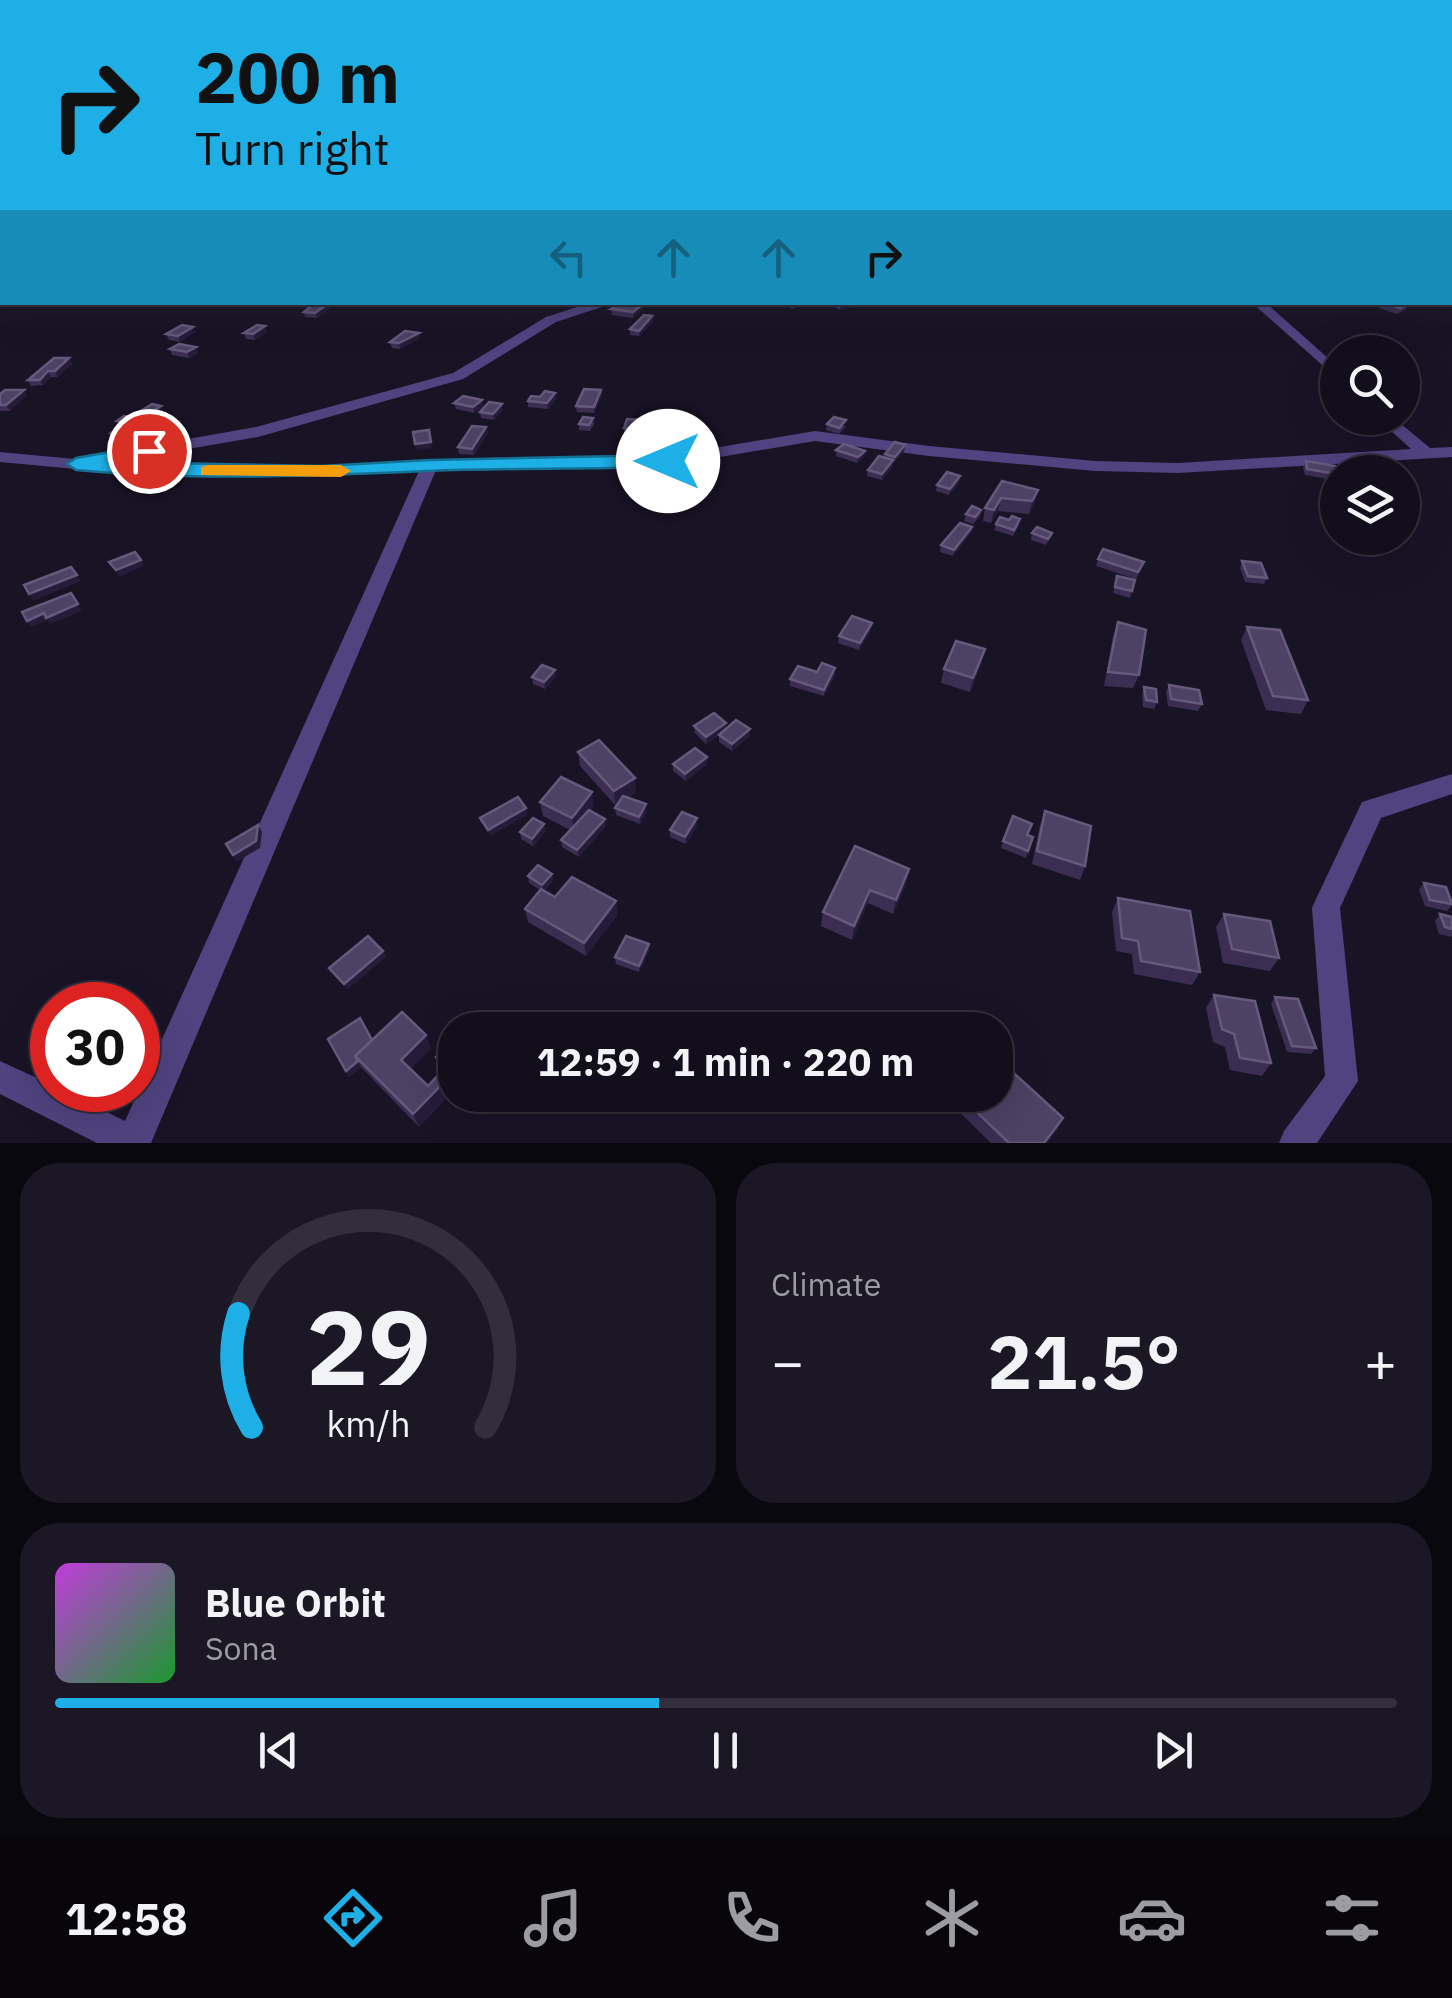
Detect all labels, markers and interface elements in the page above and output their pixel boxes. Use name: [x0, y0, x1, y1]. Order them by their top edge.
text: 200 m: [195, 31, 400, 122]
icon: right: [30, 40, 160, 170]
text: Turn right: [195, 119, 390, 177]
icon: left: [541, 230, 596, 285]
icon: ahead: [646, 230, 701, 285]
icon: ahead: [751, 230, 806, 285]
icon: right: [856, 230, 911, 285]
map controls: [1320, 335, 1420, 555]
button: search: [1320, 335, 1420, 435]
pin: [107, 409, 192, 494]
position arrow: [616, 409, 720, 513]
icon: arrive: [122, 424, 177, 479]
button: layers: [1320, 455, 1420, 555]
speed limit sign: 30: [30, 982, 160, 1112]
text: 12:59 · 1 min · 220 m: [537, 1037, 914, 1086]
text: Climate: [771, 1263, 881, 1305]
text: 29: [306, 1278, 430, 1414]
text: 21.5°: [987, 1312, 1181, 1410]
text: −: [771, 1326, 804, 1397]
text: +: [1364, 1326, 1397, 1397]
text: km/h: [326, 1400, 410, 1447]
text: Blue Orbit: [205, 1578, 386, 1627]
text: Sona: [205, 1627, 277, 1669]
icon: previous: [251, 1723, 306, 1778]
icon: pause: [698, 1723, 753, 1778]
icon: next: [1146, 1723, 1201, 1778]
icon: directions: [318, 1883, 388, 1953]
icon: music: [518, 1883, 588, 1953]
icon: phone: [717, 1883, 787, 1953]
icon: climate: [917, 1883, 987, 1953]
icon: car: [1117, 1883, 1187, 1953]
icon: filters: [1317, 1883, 1387, 1953]
text: 12:58: [65, 1889, 188, 1947]

